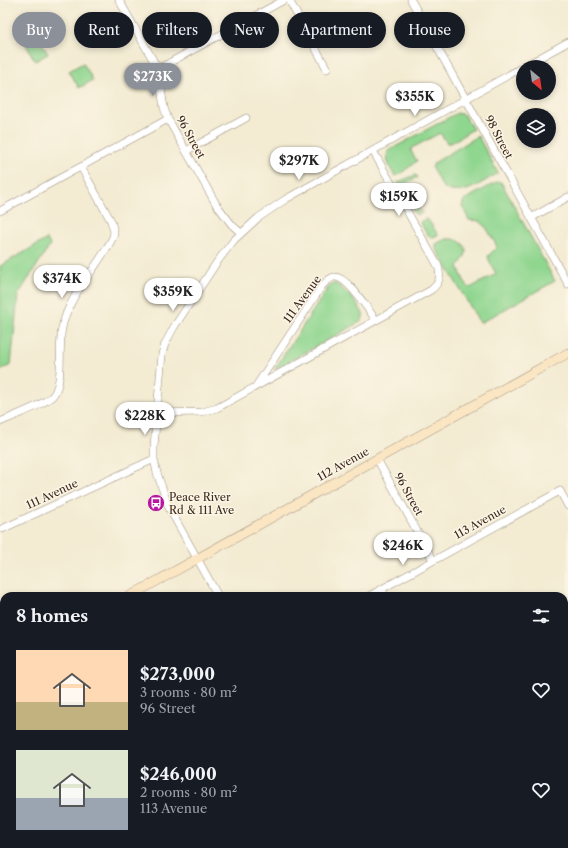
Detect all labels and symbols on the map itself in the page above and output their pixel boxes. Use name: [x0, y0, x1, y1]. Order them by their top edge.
north arrow: [516, 60, 556, 100]
pin: $273K: [125, 63, 181, 97]
pin: $355K: [387, 83, 443, 117]
street label: 96 Street: [173, 113, 209, 161]
street label: 98 Street: [482, 113, 516, 161]
pin: $297K: [271, 147, 327, 181]
pin: $159K: [371, 183, 427, 217]
pin: $374K: [34, 265, 90, 299]
street label: 111 Avenue: [280, 272, 324, 326]
pin: $359K: [145, 278, 201, 312]
pin: $228K: [117, 402, 173, 436]
street label: 112 Avenue: [315, 444, 371, 484]
street label: 96 Street: [391, 470, 427, 518]
street label: 111 Avenue: [24, 476, 80, 512]
place label: Peace River Rd & 111 Ave: [169, 490, 234, 517]
bus stop icon: Peace River Rd & 111 Ave: [146, 493, 166, 513]
street label: 113 Avenue: [452, 502, 508, 542]
pin: $246K: [375, 532, 431, 566]

